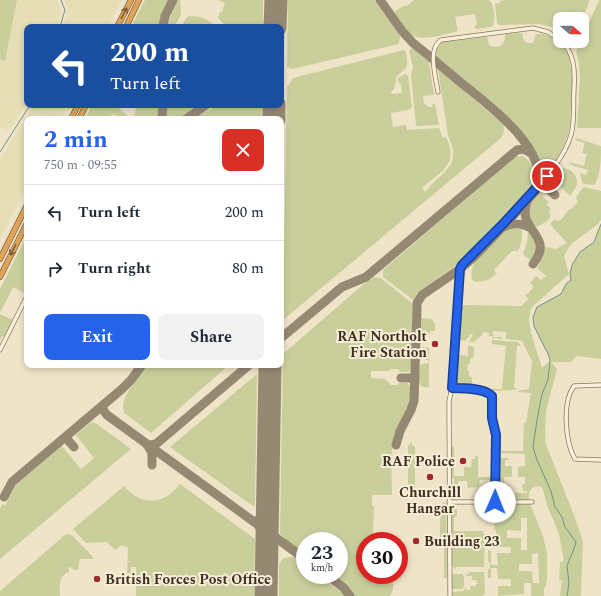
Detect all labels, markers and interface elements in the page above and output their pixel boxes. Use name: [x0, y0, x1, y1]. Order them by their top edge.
one-way arrow: [121, 8, 128, 20]
north arrow: [553, 12, 589, 48]
map controls: [553, 12, 589, 48]
text: 200 m: [110, 31, 189, 74]
icon: left: [44, 40, 96, 92]
text: Turn left: [110, 70, 181, 97]
text: 2 min: [44, 122, 108, 158]
button: close: [222, 129, 264, 171]
text: 750 m · 09:55: [44, 155, 117, 175]
pin: [530, 159, 564, 193]
icon: arrive: [536, 165, 558, 187]
text: Turn left: [78, 201, 140, 224]
text: 200 m: [225, 201, 264, 224]
icon: left: [44, 202, 66, 224]
one-way arrow: [9, 243, 17, 255]
text: Turn right: [78, 257, 151, 280]
text: 80 m: [232, 257, 264, 280]
icon: right: [44, 258, 66, 280]
button: Exit: [44, 314, 150, 360]
button: Share: [158, 314, 264, 360]
place label: RAF Northolt Fire Station: [337, 326, 428, 363]
marker: RAF Northolt Fire Station: [430, 339, 440, 349]
place label: RAF Police: [382, 451, 455, 472]
marker: RAF Police: [458, 456, 468, 466]
marker: Churchill Hangar: [425, 472, 435, 482]
position arrow: [474, 481, 516, 523]
place label: Churchill Hangar: [399, 482, 461, 519]
place label: Building 23: [424, 531, 500, 552]
speed limit sign: 30: [356, 532, 408, 584]
marker: Building 23: [411, 536, 421, 546]
text: 23: [311, 538, 333, 568]
text: km/h: [311, 560, 333, 576]
place label: British Forces Post Office: [105, 569, 271, 590]
marker: British Forces Post Office: [92, 574, 102, 584]

